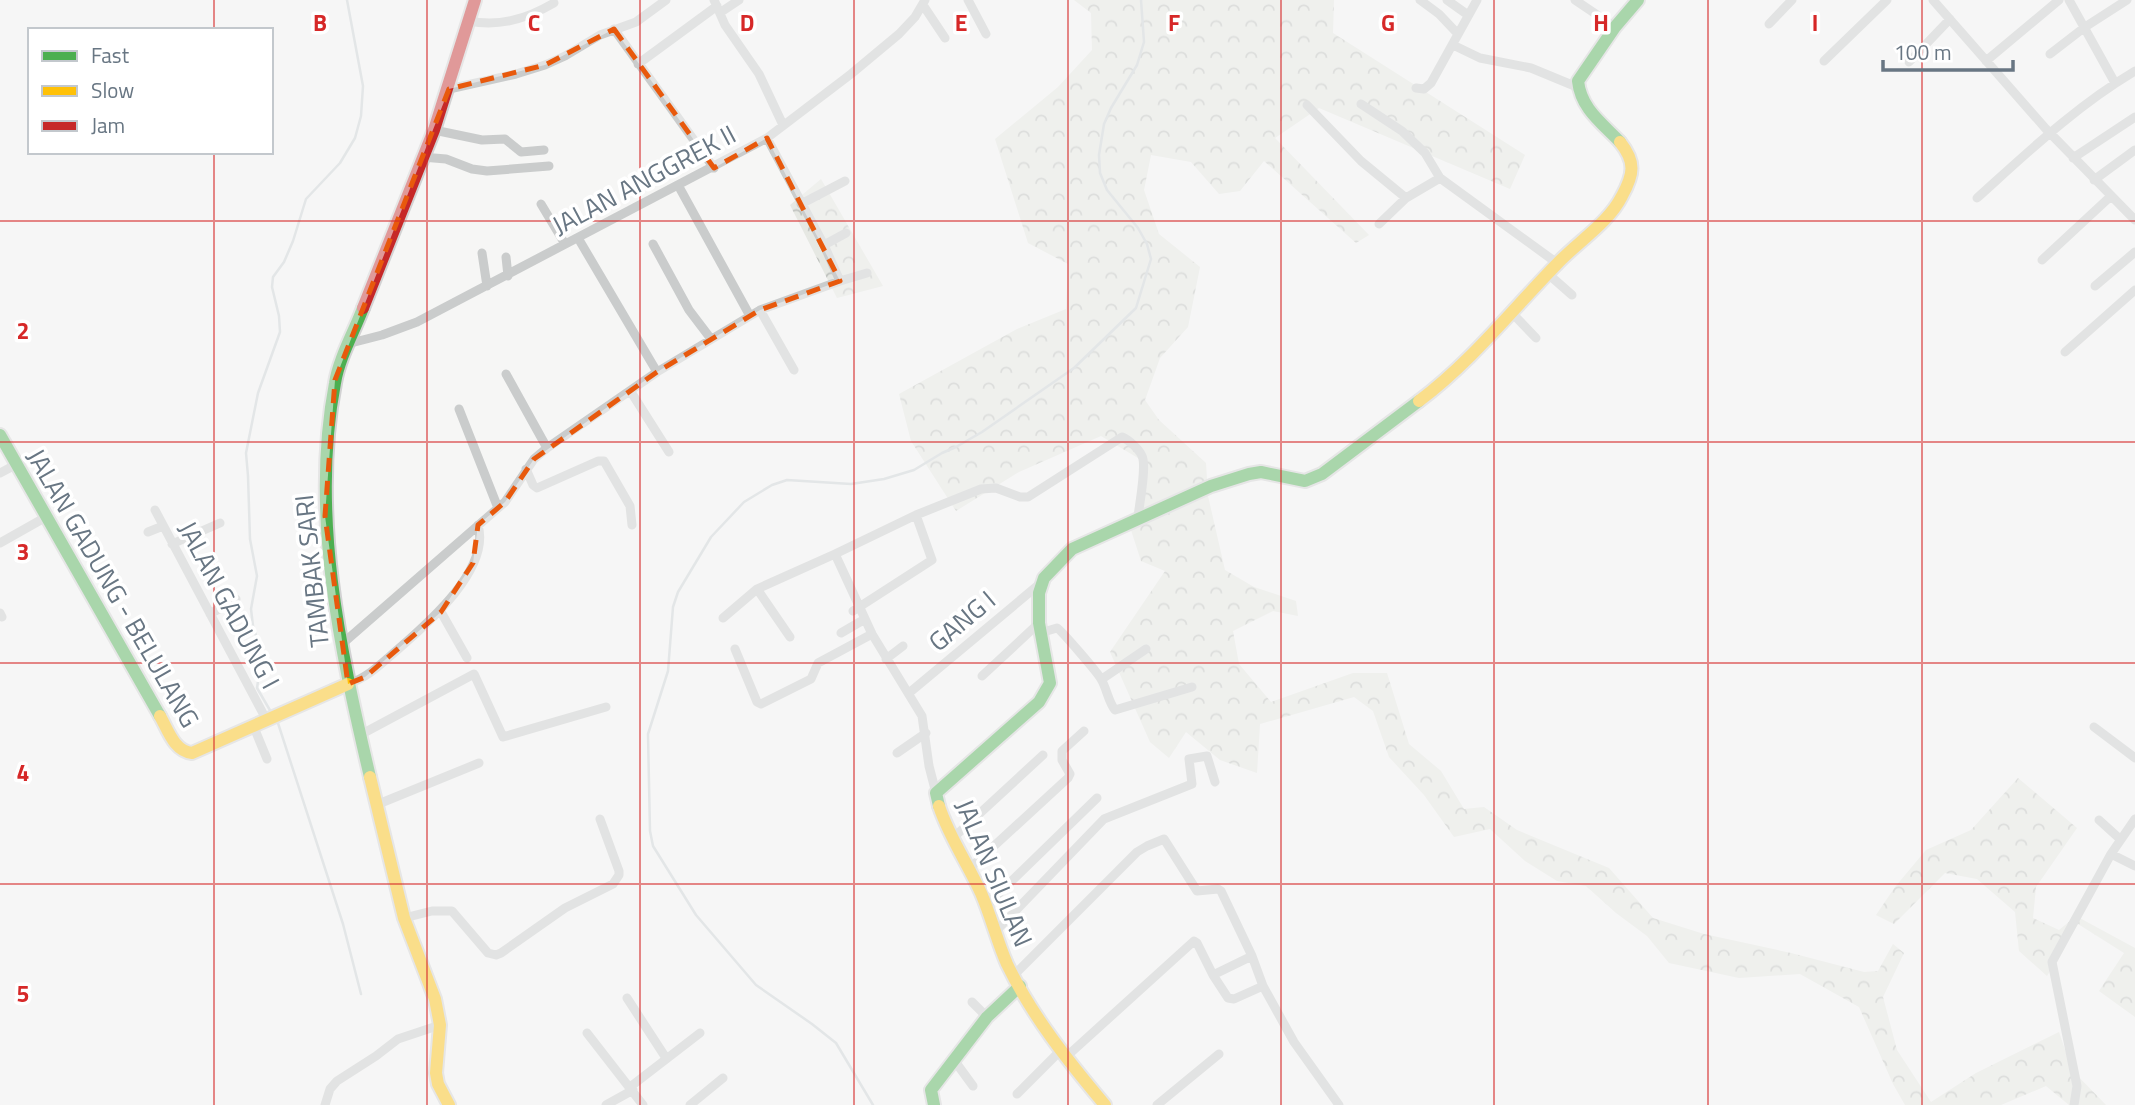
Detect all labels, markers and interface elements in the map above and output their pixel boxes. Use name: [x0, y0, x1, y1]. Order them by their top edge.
text: B: [313, 5, 327, 40]
text: C: [528, 5, 540, 40]
text: D: [740, 5, 754, 40]
text: E: [955, 5, 967, 40]
text: F: [1168, 5, 1180, 40]
text: G: [1381, 5, 1395, 40]
text: H: [1593, 5, 1609, 40]
text: I: [1812, 5, 1818, 40]
legend: [28, 28, 273, 154]
scale bar: [1883, 28, 2012, 72]
text: 100 m: [1894, 36, 1951, 68]
text: Fast: [91, 39, 130, 71]
text: Slow: [91, 74, 134, 106]
text: Jam: [91, 109, 125, 141]
street label: JALAN ANGGREK II: [545, 115, 743, 244]
text: 2: [17, 313, 29, 348]
street label: JALAN GADUNG - BELULANG: [17, 441, 209, 735]
street label: TAMBAK SARI: [284, 493, 339, 649]
street label: JALAN GADUNG I: [169, 514, 290, 696]
text: 3: [17, 534, 29, 569]
street label: GANG I: [920, 581, 1004, 660]
text: 4: [17, 755, 29, 790]
street label: JALAN SIULAN: [946, 793, 1043, 953]
text: 5: [17, 976, 29, 1011]

